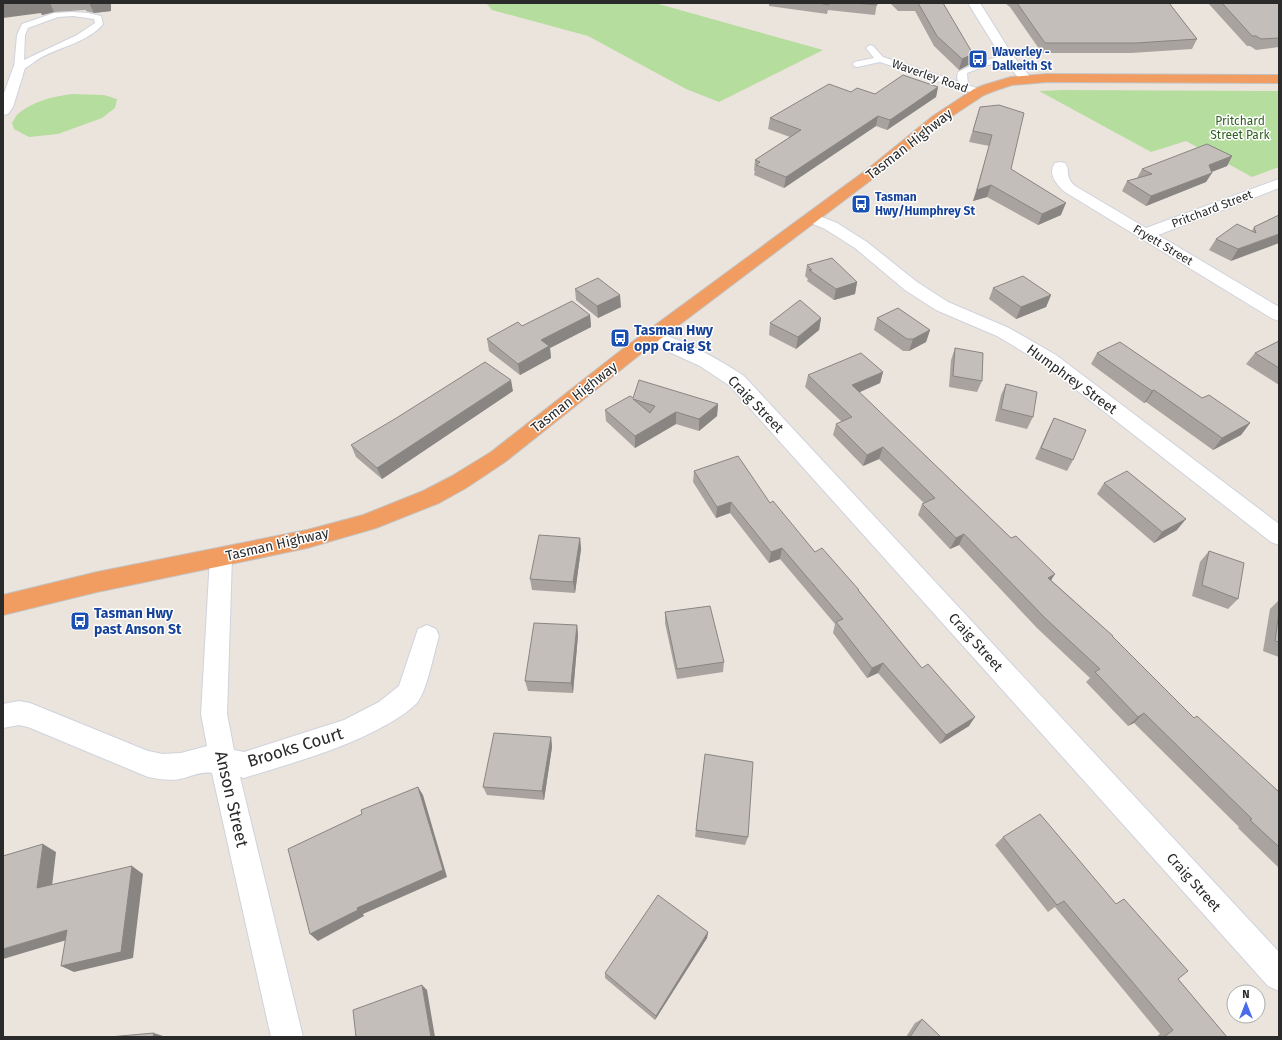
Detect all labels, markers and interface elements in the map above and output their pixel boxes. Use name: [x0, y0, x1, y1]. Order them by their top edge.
place label: Waverley - Dalkeith St: [992, 45, 1052, 73]
bus stop icon: Waverley - Dalkeith St: [967, 48, 989, 70]
street label: Waverley Road: [890, 56, 970, 96]
street label: Tasman Highway: [863, 105, 956, 183]
park label: Pritchard Street Park: [1210, 114, 1271, 142]
street label: Pritchard Street: [1170, 187, 1255, 231]
place label: Tasman Hwy/Humphrey St: [875, 190, 975, 218]
bus stop icon: Tasman Hwy/Humphrey St: [850, 193, 872, 215]
street label: Fryett Street: [1131, 222, 1196, 269]
place label: Tasman Hwy opp Craig St: [634, 322, 714, 355]
bus stop icon: Tasman Hwy opp Craig St: [609, 327, 631, 349]
street label: Humphrey Street: [1023, 341, 1121, 418]
street label: Tasman Highway: [528, 358, 621, 436]
street label: Craig Street: [724, 372, 788, 437]
street label: Tasman Highway: [224, 524, 330, 565]
place label: Tasman Hwy past Anson St: [94, 605, 182, 638]
street label: Craig Street: [945, 609, 1007, 676]
bus stop icon: Tasman Hwy past Anson St: [69, 610, 91, 632]
street label: Brooks Court: [245, 723, 346, 772]
street label: Anson Street: [210, 749, 253, 850]
street label: Craig Street: [1163, 849, 1225, 916]
north arrow: [1226, 984, 1266, 1024]
text: N: [1242, 988, 1250, 1001]

